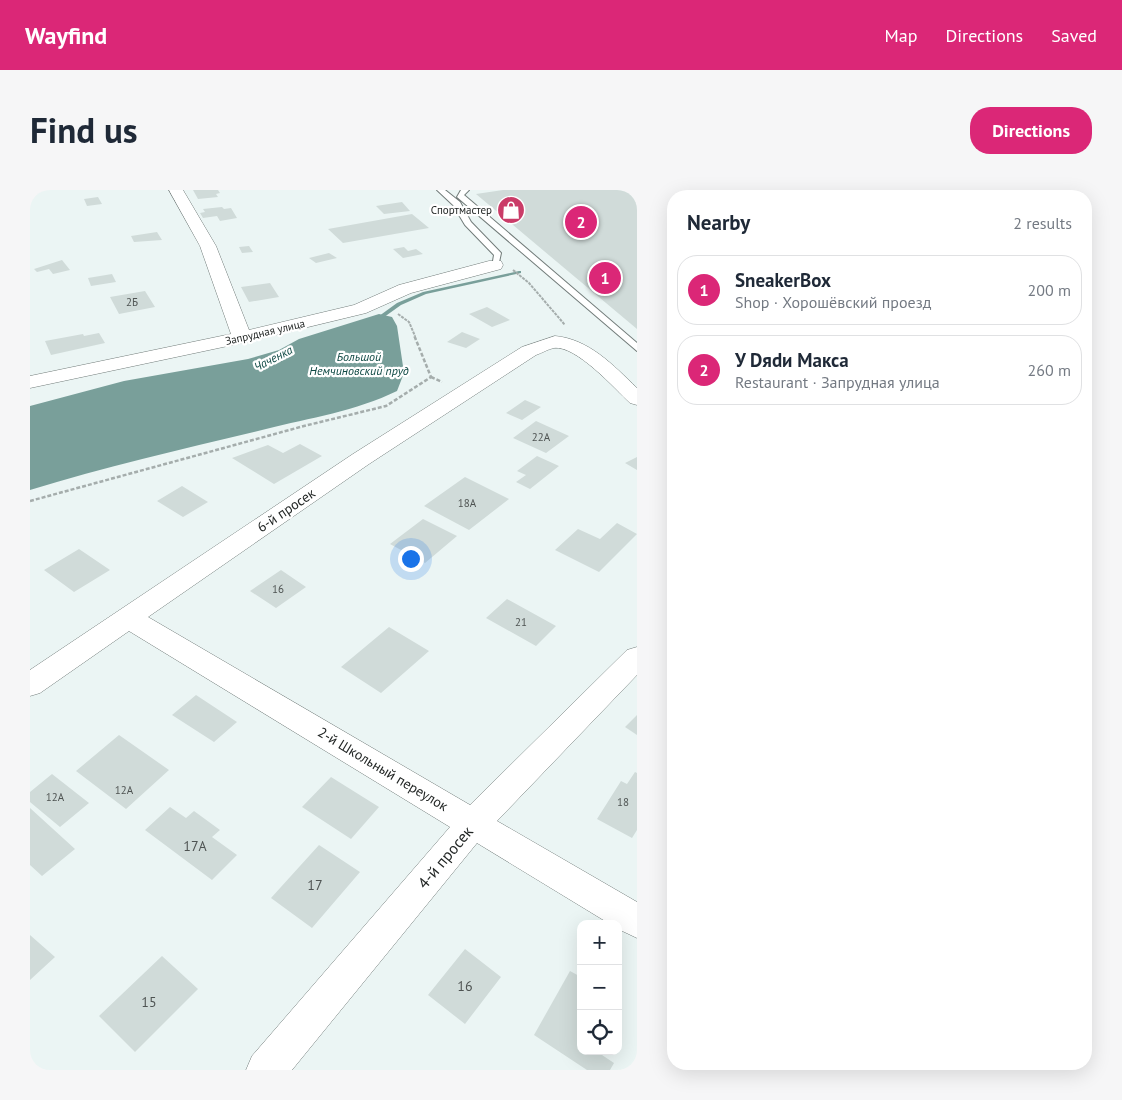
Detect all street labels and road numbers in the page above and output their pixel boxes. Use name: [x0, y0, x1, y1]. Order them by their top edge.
street label: Запрудная улица: [224, 316, 306, 348]
street label: 6-й просек: [253, 484, 319, 536]
street label: 2-й Школьный переулок: [315, 723, 452, 815]
street label: 4-й просек: [413, 821, 477, 893]

